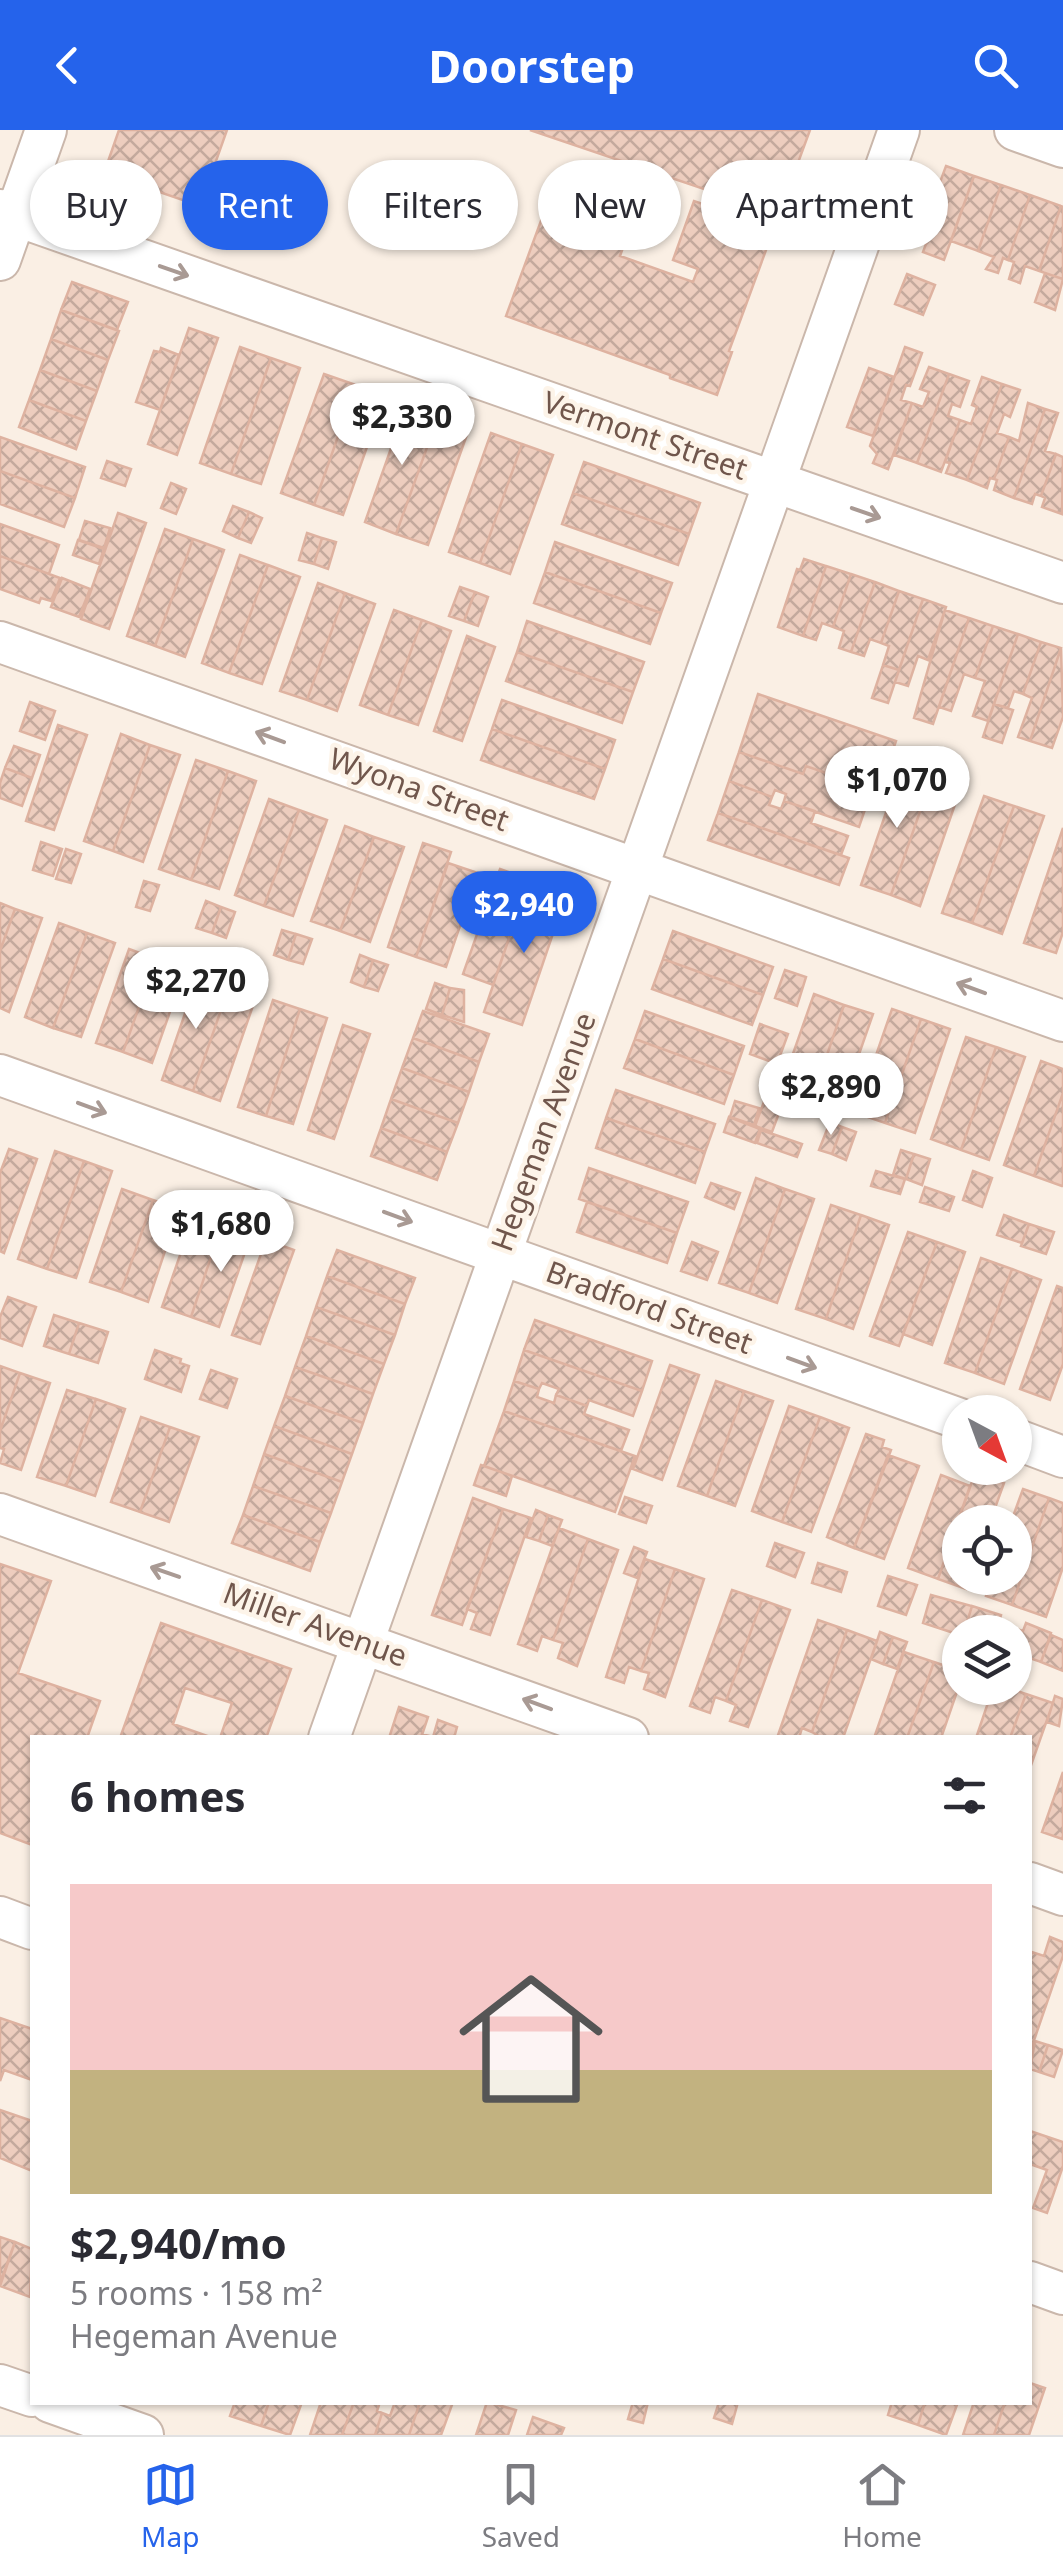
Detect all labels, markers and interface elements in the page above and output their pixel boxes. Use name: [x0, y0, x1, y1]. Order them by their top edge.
text: Doorstep: [428, 35, 635, 96]
icon: back: [40, 38, 95, 93]
icon: search: [968, 38, 1023, 93]
chip: Buy: [30, 160, 162, 250]
chip: Rent: [182, 160, 328, 250]
chip: Filters: [348, 160, 518, 250]
chip: New: [538, 160, 681, 250]
chip: Apartment: [701, 160, 948, 250]
one-way arrow: [157, 263, 188, 281]
street label: Vermont Street: [538, 380, 753, 489]
pin: $2,330: [321, 383, 483, 468]
text: $2,330: [352, 394, 452, 437]
one-way arrow: [850, 505, 881, 523]
one-way arrow: [255, 727, 286, 745]
street label: Wyona Street: [324, 737, 515, 840]
pin: $1,070: [816, 746, 978, 831]
text: $1,070: [847, 757, 947, 800]
pin: $2,940: [443, 871, 605, 956]
text: $2,940: [474, 882, 574, 925]
pin: $2,270: [115, 947, 277, 1032]
text: $2,270: [146, 958, 246, 1001]
one-way arrow: [957, 978, 988, 996]
street label: Hegeman Avenue: [480, 1007, 605, 1256]
pin: $2,890: [750, 1053, 912, 1138]
text: $2,890: [781, 1064, 881, 1107]
one-way arrow: [75, 1100, 106, 1118]
pin: $1,680: [140, 1190, 302, 1275]
text: $1,680: [171, 1201, 271, 1244]
one-way arrow: [381, 1210, 413, 1228]
street label: Bradford Street: [541, 1250, 759, 1363]
one-way arrow: [786, 1355, 817, 1373]
north arrow: [942, 1395, 1032, 1485]
map controls: [942, 1395, 1032, 1705]
button: locate: [942, 1505, 1032, 1595]
one-way arrow: [149, 1561, 181, 1579]
street label: Miller Avenue: [218, 1571, 413, 1676]
button: layers: [942, 1615, 1032, 1705]
one-way arrow: [522, 1694, 553, 1712]
text: 6 homes: [70, 1767, 246, 1824]
icon: filters: [937, 1768, 992, 1823]
icon: home: [441, 1949, 621, 2129]
text: $2,940/mo: [70, 2214, 287, 2271]
text: 5 rooms · 158 m²: [70, 2271, 323, 2314]
text: Hegeman Avenue: [70, 2314, 338, 2357]
tab: Map: [141, 2457, 199, 2555]
tab: Saved: [482, 2457, 560, 2555]
tab: Home: [842, 2457, 922, 2555]

